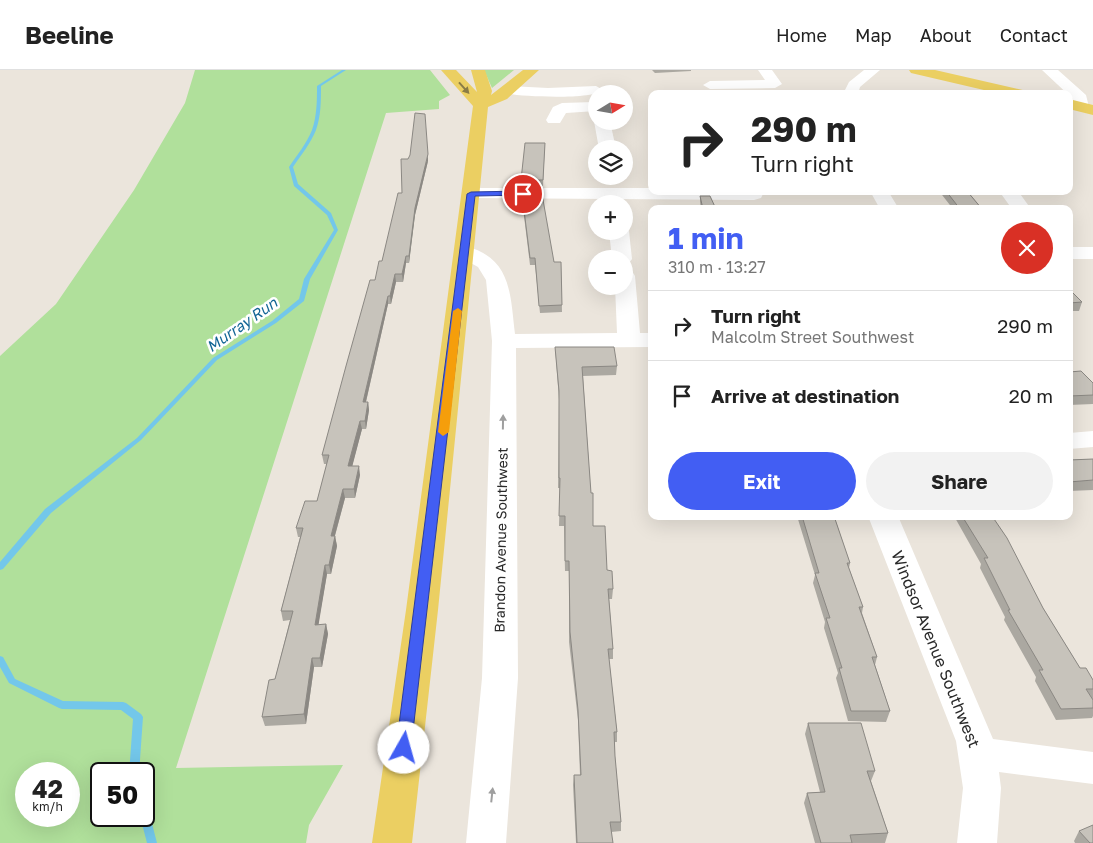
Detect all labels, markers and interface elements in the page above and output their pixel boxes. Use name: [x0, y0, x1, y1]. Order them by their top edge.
text: Beeline: [25, 20, 114, 49]
text: Home: [776, 24, 827, 46]
text: Map: [855, 24, 892, 46]
text: About: [920, 24, 972, 46]
text: Contact: [1000, 24, 1068, 46]
one-way arrow: [458, 82, 469, 95]
north arrow: [588, 85, 632, 130]
map controls: [588, 85, 633, 295]
text: 290 m: [751, 108, 857, 150]
icon: right: [668, 110, 733, 175]
button: layers: [588, 140, 633, 185]
text: Turn right: [751, 150, 854, 177]
pin: [502, 173, 544, 215]
icon: arrive: [509, 180, 537, 208]
button: +: [588, 195, 633, 240]
text: 1 min: [668, 220, 744, 256]
button: close: [1001, 222, 1053, 274]
button: −: [588, 250, 633, 295]
text: 310 m · 13:27: [668, 257, 766, 277]
water label: Murray Run: [203, 293, 281, 356]
text: Turn right: [711, 304, 801, 327]
icon: right: [668, 312, 696, 340]
text: 290 m: [997, 314, 1053, 337]
text: Malcolm Street Southwest: [711, 327, 914, 347]
icon: arrive: [668, 382, 696, 410]
text: Arrive at destination: [711, 384, 899, 407]
text: 20 m: [1009, 384, 1053, 407]
one-way arrow: [499, 414, 507, 430]
street label: Brandon Avenue Southwest: [490, 447, 511, 633]
button: Exit: [668, 452, 856, 510]
button: Share: [866, 452, 1053, 510]
street label: Windsor Avenue Southwest: [887, 548, 985, 750]
position arrow: [377, 721, 429, 773]
speed limit sign: 50: [90, 762, 155, 827]
text: 42: [32, 773, 63, 804]
one-way arrow: [488, 786, 496, 802]
text: km/h: [32, 799, 63, 814]

